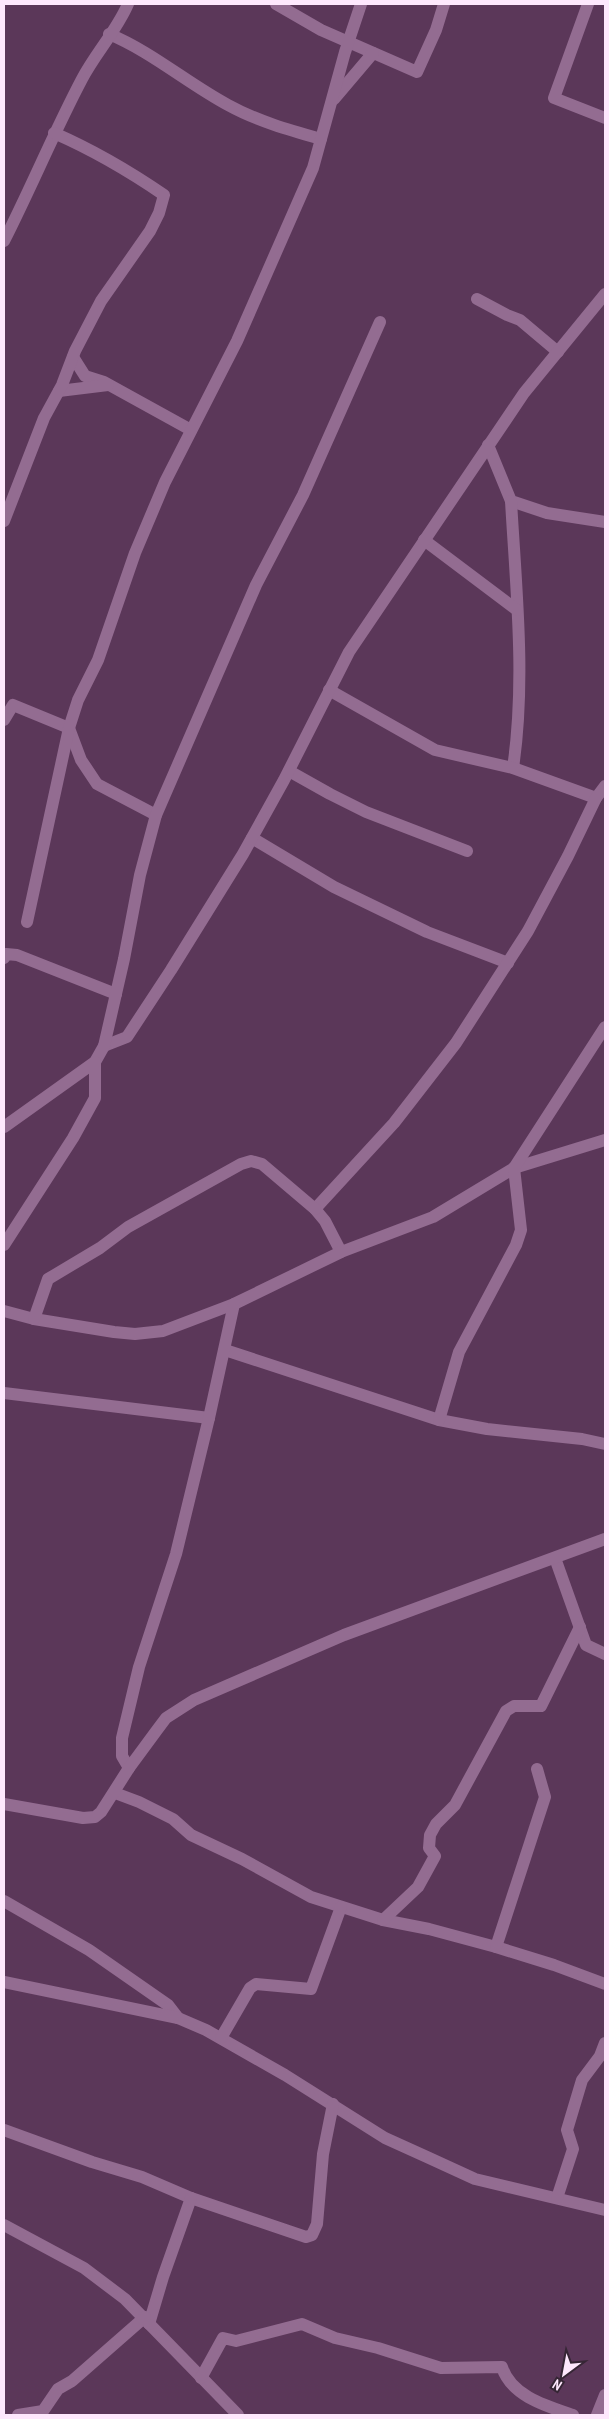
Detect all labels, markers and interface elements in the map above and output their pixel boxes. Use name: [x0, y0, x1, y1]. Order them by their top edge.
north arrow: [539, 2349, 589, 2399]
text: N: [549, 2375, 565, 2395]

